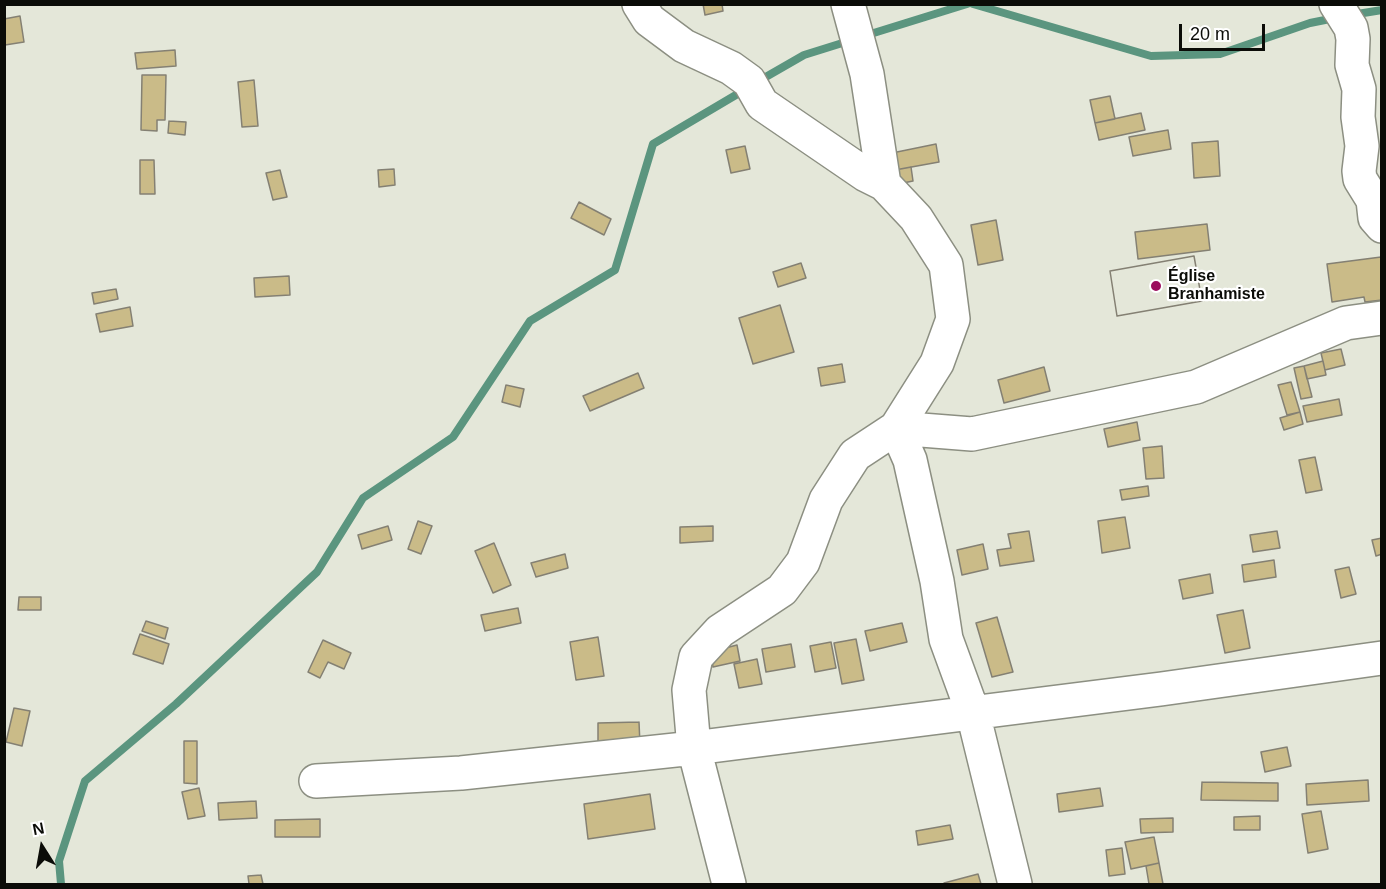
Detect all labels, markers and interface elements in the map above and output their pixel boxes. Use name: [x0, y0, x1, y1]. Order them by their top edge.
scale bar: [1182, 12, 1268, 50]
text: 20 m: [1190, 24, 1230, 44]
place label: Église Branhamiste: [1168, 267, 1265, 305]
marker: Église Branhamiste: [1149, 279, 1163, 293]
north arrow: [12, 817, 72, 877]
text: N: [31, 819, 46, 838]

